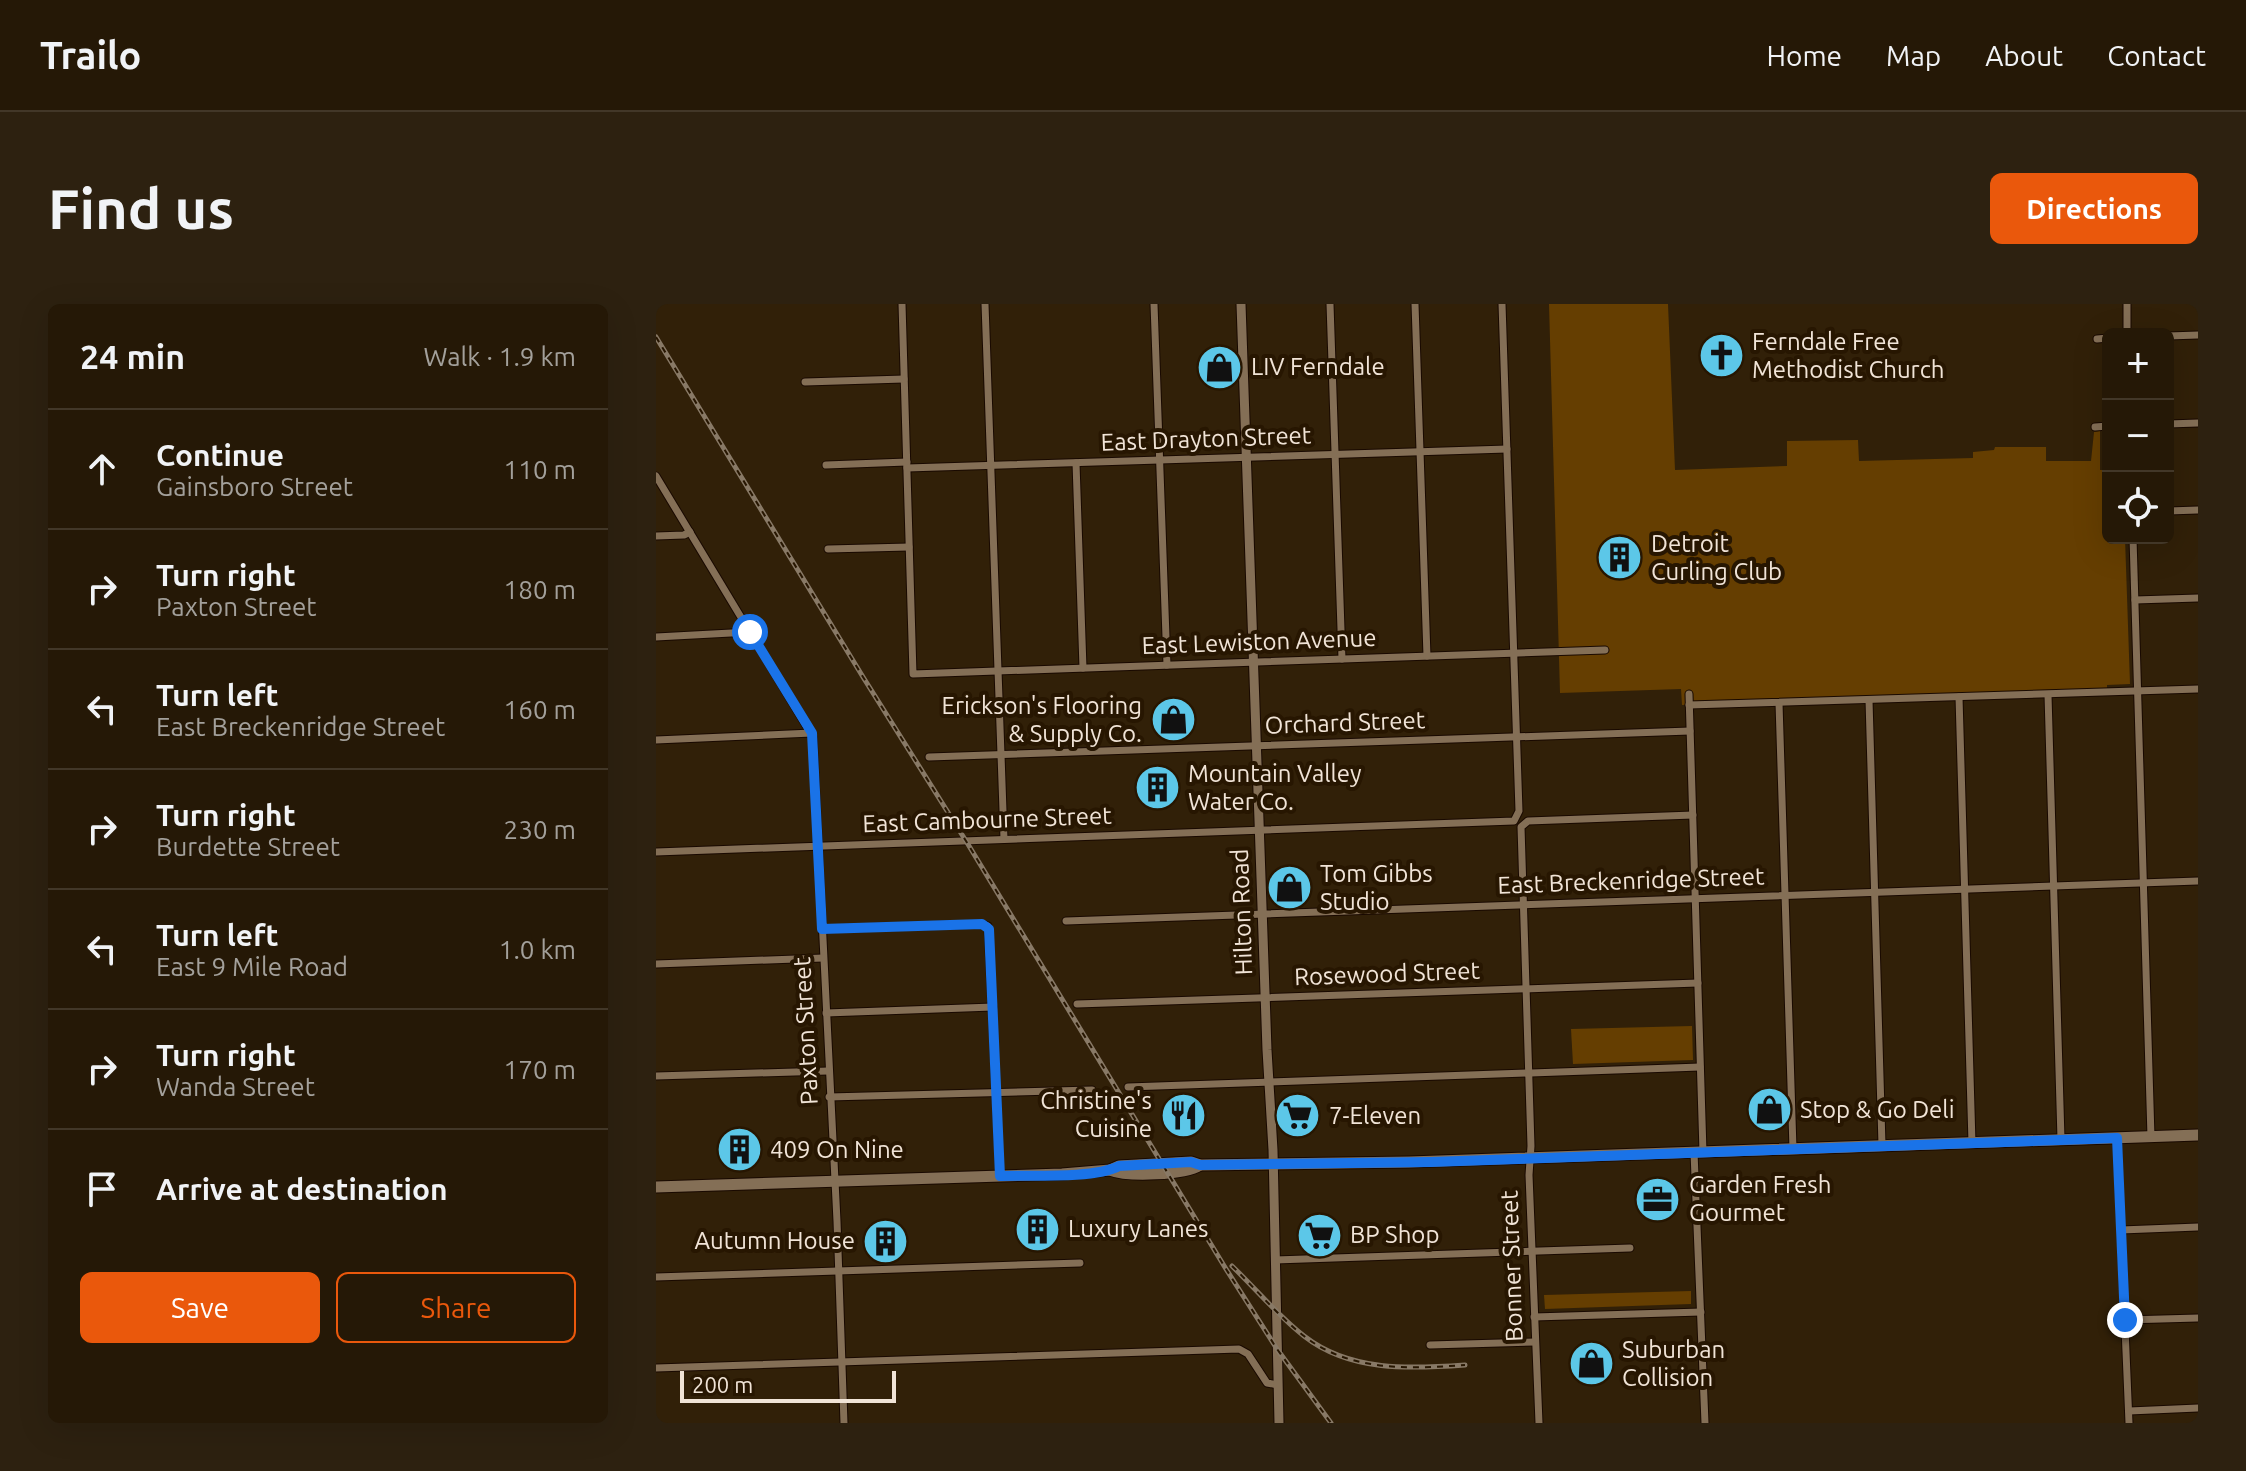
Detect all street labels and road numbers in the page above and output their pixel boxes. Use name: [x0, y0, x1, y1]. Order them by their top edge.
street label: East Drayton Street: [1100, 421, 1312, 456]
street label: East Lewiston Avenue: [1141, 624, 1377, 659]
street label: Orchard Street: [1264, 706, 1426, 739]
street label: East Cambourne Street: [862, 802, 1113, 837]
street label: Hilton Road: [1226, 848, 1257, 976]
street label: East Breckenridge Street: [1497, 862, 1765, 899]
street label: Paxton Street: [788, 956, 823, 1106]
street label: Rosewood Street: [1294, 957, 1481, 990]
street label: Bonner Street: [1495, 1189, 1528, 1342]

